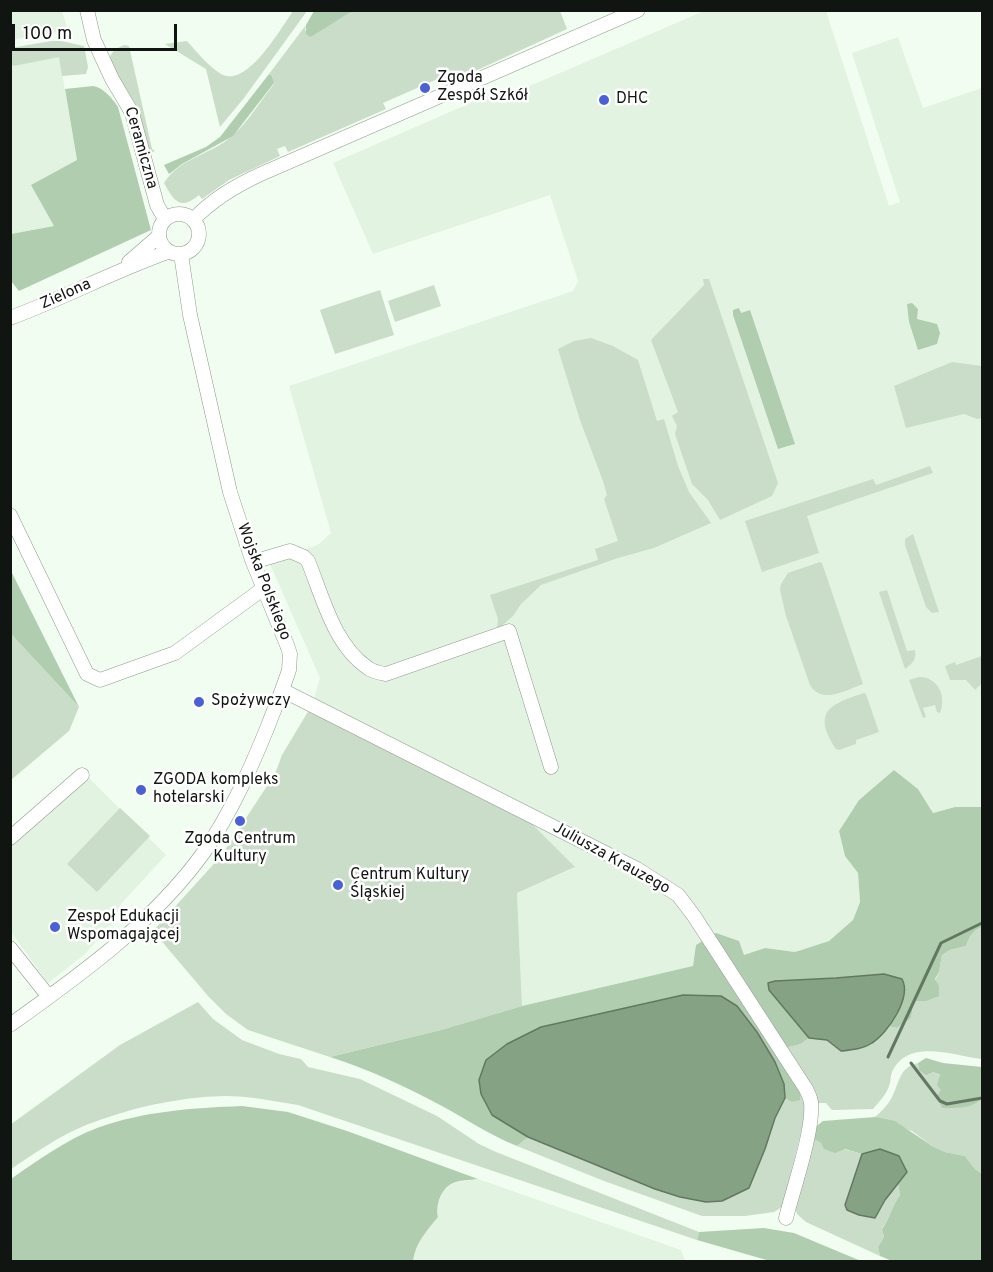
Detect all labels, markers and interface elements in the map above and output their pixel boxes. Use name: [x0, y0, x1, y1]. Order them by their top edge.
scale bar: [15, 12, 180, 50]
text: 100 m: [23, 23, 72, 46]
place label: Zgoda Zespół Szkół: [437, 69, 528, 107]
marker: Zgoda Zespół Szkół: [418, 81, 432, 95]
place label: DHC: [616, 90, 648, 110]
marker: DHC: [597, 93, 611, 107]
street label: Ceramiczna: [119, 105, 161, 191]
street label: Zielona: [38, 275, 94, 315]
street label: Wojska Polskiego: [232, 521, 294, 643]
place label: Spożywczy: [211, 692, 291, 712]
marker: Spożywczy: [192, 695, 206, 709]
place label: ZGODA kompleks hotelarski: [153, 771, 279, 809]
marker: ZGODA kompleks hotelarski: [134, 783, 148, 797]
marker: Zgoda Centrum Kultury: [233, 814, 247, 828]
street label: Juliusza Krauzego: [549, 819, 673, 899]
place label: Zgoda Centrum Kultury: [184, 830, 296, 868]
place label: Centrum Kultury Śląskiej: [350, 866, 469, 904]
marker: Centrum Kultury Śląskiej: [331, 878, 345, 892]
place label: Zespoł Edukacji Wspomagającej: [67, 908, 180, 946]
marker: Zespoł Edukacji Wspomagającej: [48, 920, 62, 934]

